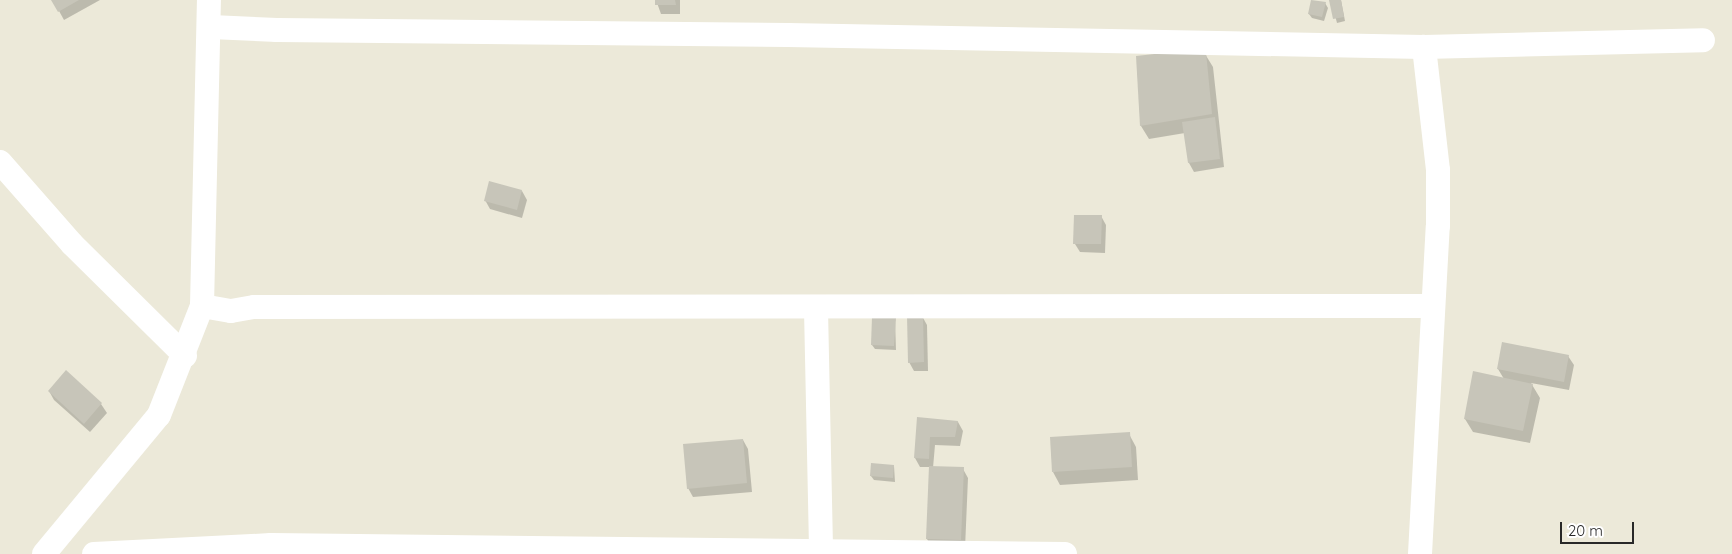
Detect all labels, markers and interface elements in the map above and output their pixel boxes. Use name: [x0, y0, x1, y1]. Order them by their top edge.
scale bar: [1562, 512, 1636, 544]
text: 20 m: [1568, 521, 1603, 540]

